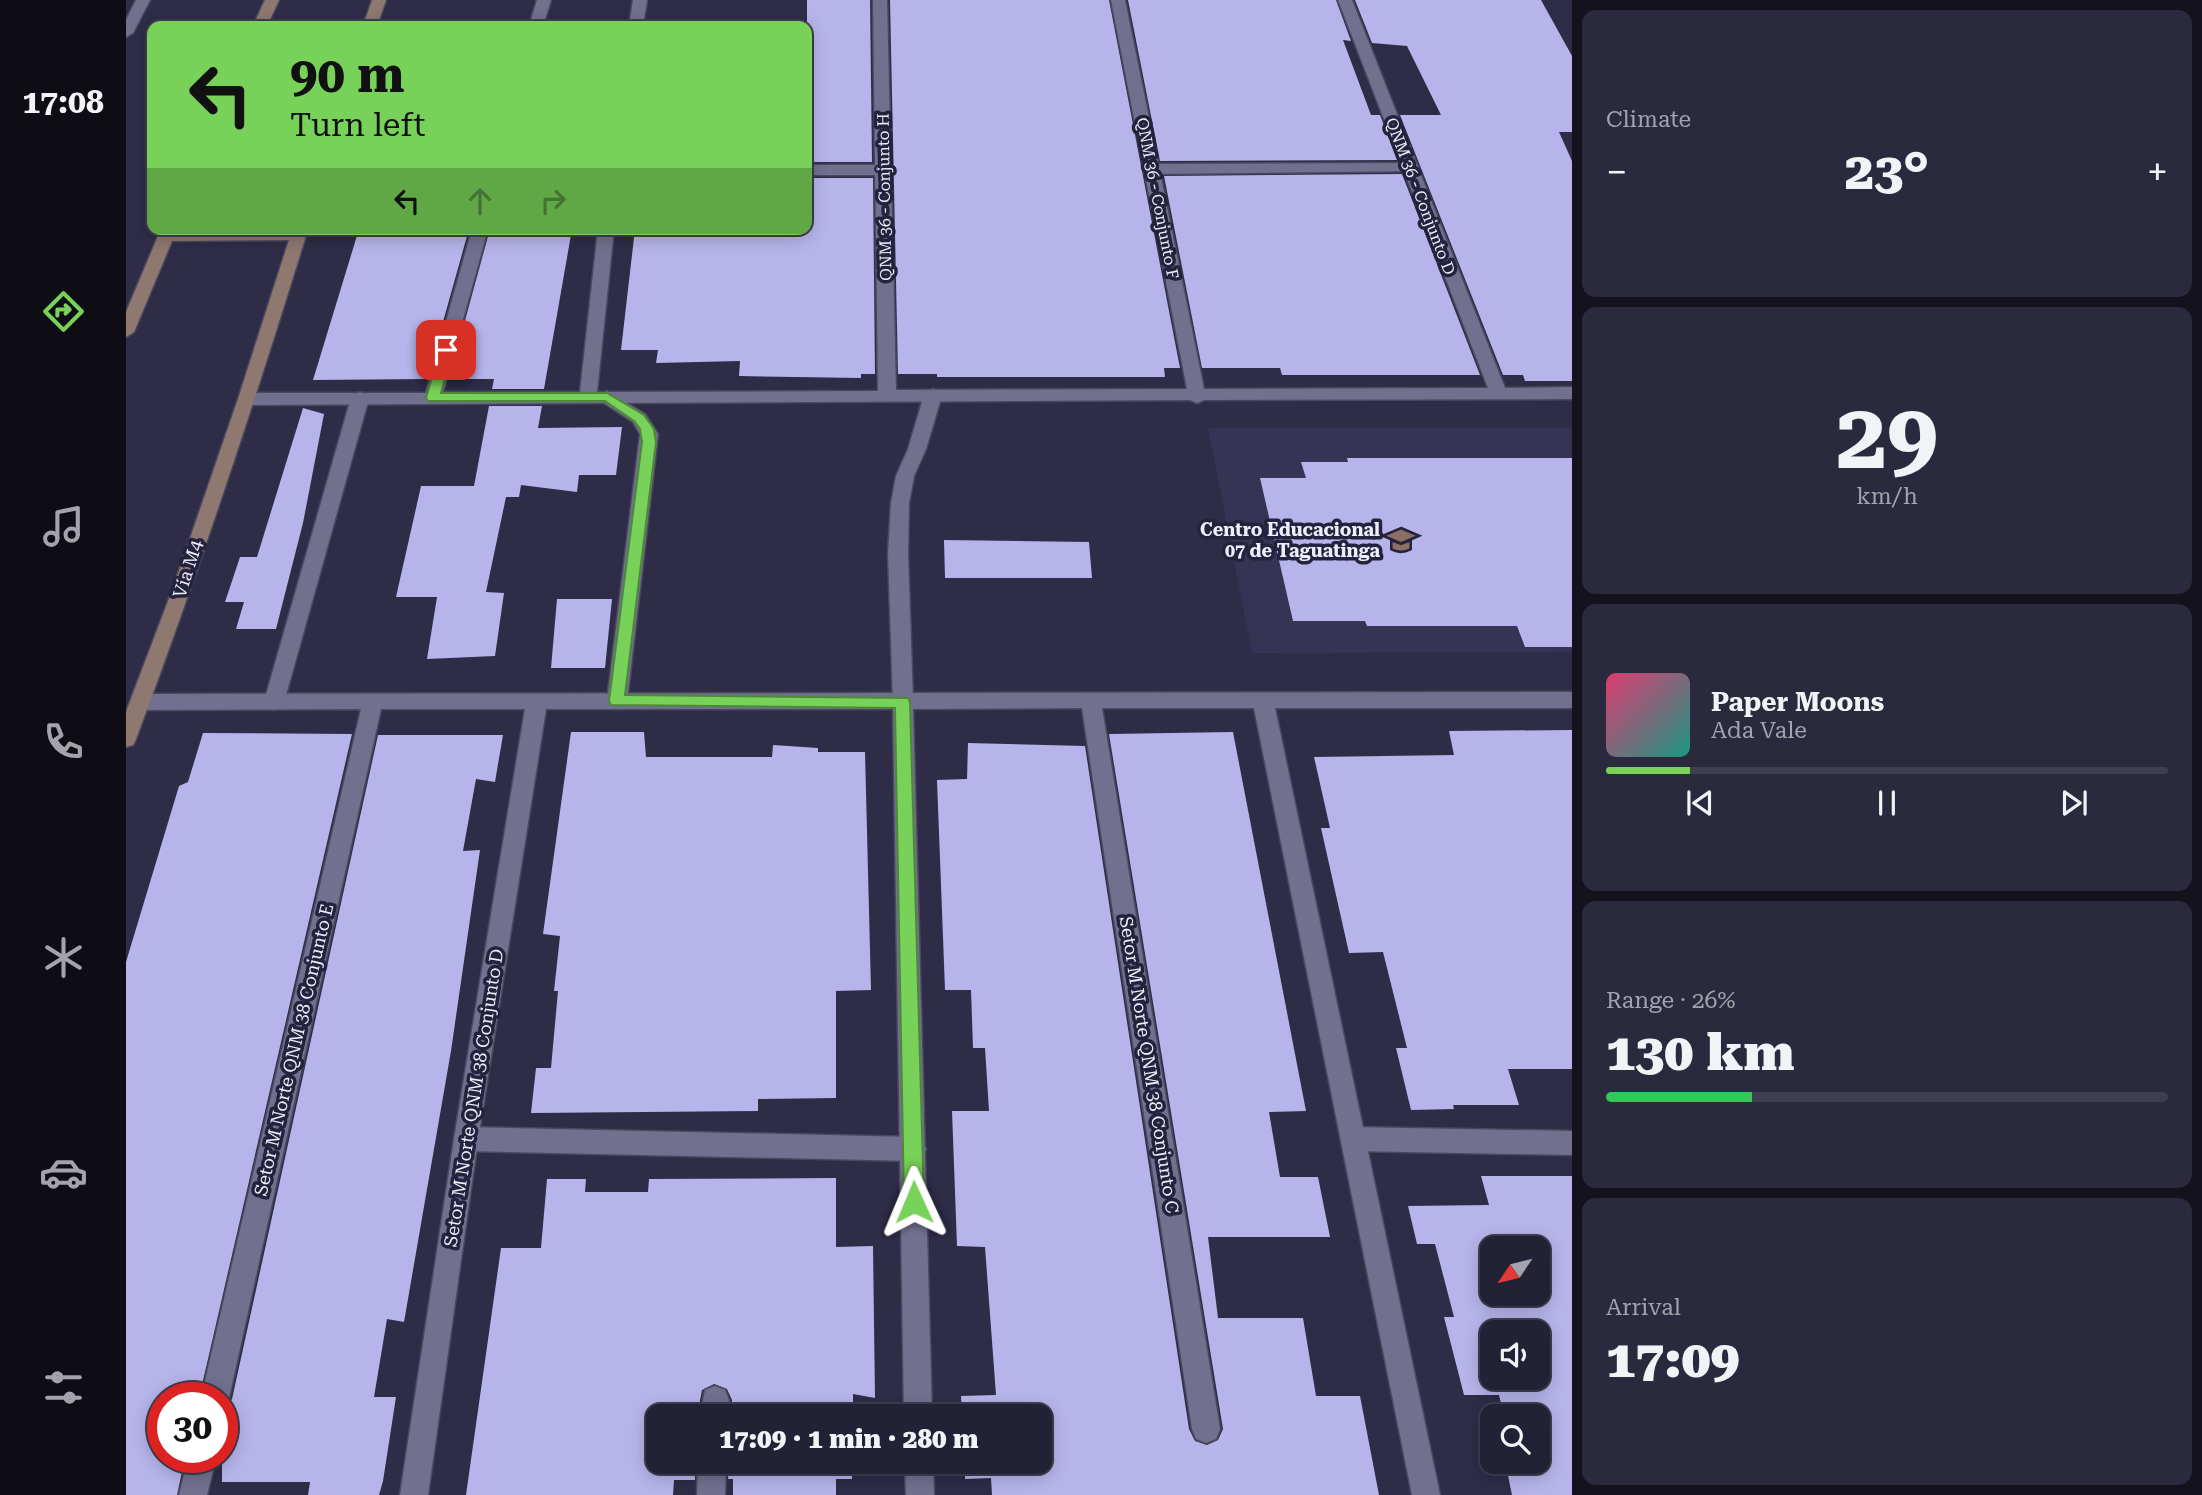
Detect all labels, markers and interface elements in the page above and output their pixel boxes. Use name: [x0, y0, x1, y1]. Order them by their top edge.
text: 90 m: [290, 47, 405, 104]
icon: left: [175, 49, 266, 140]
text: 17:08: [22, 83, 104, 121]
text: Turn left: [290, 106, 425, 144]
text: Climate: [1606, 106, 1691, 133]
street label: QNM 36 - Conjunto H: [874, 113, 895, 281]
street label: QNM 36 - Conjunto D: [1382, 115, 1459, 277]
street label: QNM 36 - Conjunto F: [1133, 116, 1182, 280]
text: 23°: [1845, 141, 1929, 202]
text: −: [1606, 150, 1627, 194]
text: +: [2147, 150, 2168, 194]
icon: left: [388, 182, 426, 220]
icon: ahead: [461, 182, 499, 220]
icon: right: [534, 182, 572, 220]
icon: directions: [39, 287, 88, 336]
pin: [416, 320, 476, 380]
icon: arrive: [427, 331, 465, 369]
text: 29: [1836, 384, 1938, 490]
text: km/h: [1856, 483, 1918, 510]
icon: music: [39, 502, 88, 551]
place label: Centro Educacional 07 de Taguatinga: [1200, 519, 1380, 561]
school or university icon: Centro Educacional 07 de Taguatinga: [1386, 525, 1416, 555]
street label: Via M4: [168, 537, 207, 601]
text: Paper Moons: [1711, 687, 1884, 717]
icon: phone: [39, 717, 88, 766]
text: Ada Vale: [1711, 717, 1807, 744]
icon: previous: [1681, 784, 1719, 822]
icon: pause: [1868, 784, 1906, 822]
icon: next: [2055, 784, 2093, 822]
street label: Setor M Norte QNM 38 Conjunto E: [250, 902, 337, 1198]
street label: Setor M Norte QNM 38 Conjunto C: [1116, 915, 1183, 1215]
icon: climate: [39, 933, 88, 982]
street label: Setor M Norte QNM 38 Conjunto D: [440, 947, 507, 1248]
text: Range · 26%: [1606, 987, 1735, 1014]
text: 130 km: [1606, 1022, 1794, 1083]
icon: car: [39, 1148, 88, 1197]
position arrow: [877, 1165, 951, 1239]
north arrow: [1480, 1236, 1550, 1306]
map controls: [1480, 1236, 1550, 1474]
text: Arrival: [1606, 1294, 1681, 1321]
button: sound: [1480, 1320, 1550, 1390]
text: 17:09: [1606, 1329, 1740, 1390]
icon: filters: [39, 1363, 88, 1412]
speed limit sign: 30: [147, 1382, 238, 1473]
button: search: [1480, 1404, 1550, 1474]
text: 17:09 · 1 min · 280 m: [719, 1424, 979, 1454]

